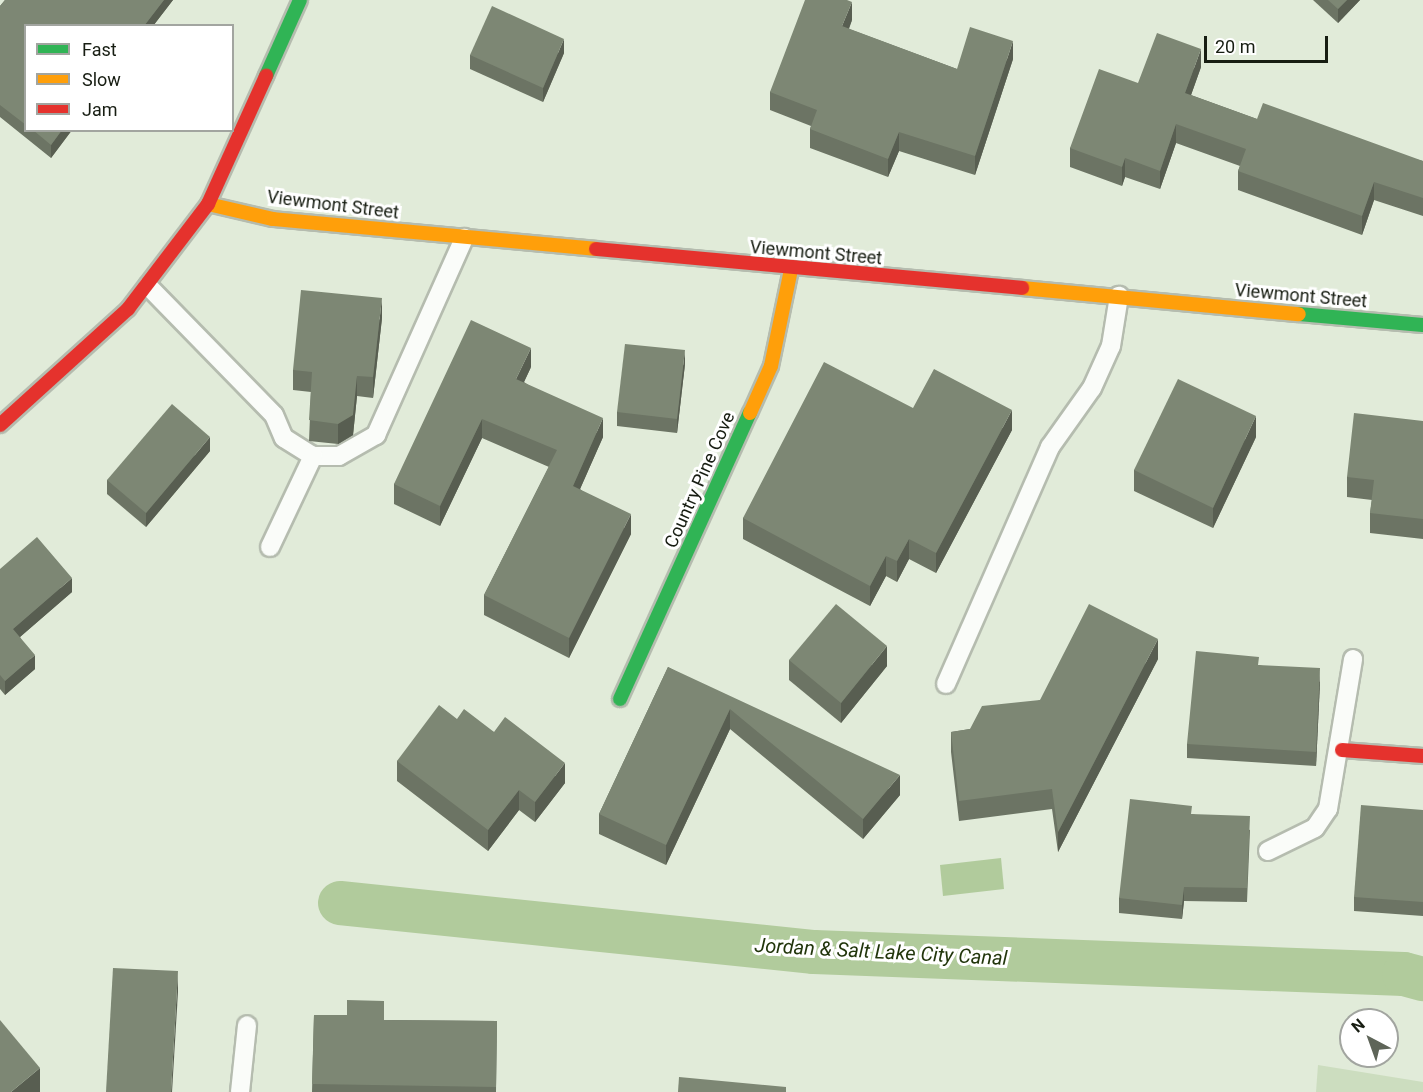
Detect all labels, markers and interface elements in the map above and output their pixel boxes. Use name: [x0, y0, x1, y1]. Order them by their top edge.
legend: [24, 24, 234, 132]
scale bar: [1207, 24, 1332, 62]
text: 20 m: [1215, 36, 1255, 57]
text: Fast: [82, 39, 117, 60]
text: Slow: [82, 69, 121, 90]
text: Jam: [82, 99, 118, 120]
street label: Viewmont Street: [266, 186, 400, 224]
street label: Viewmont Street: [749, 236, 883, 270]
street label: Viewmont Street: [1234, 279, 1368, 313]
street label: Country Pine Cove: [660, 409, 740, 551]
water label: Jordan & Salt Lake City Canal: [754, 933, 1008, 971]
north arrow: [1339, 1008, 1399, 1068]
text: N: [1348, 1015, 1369, 1036]

